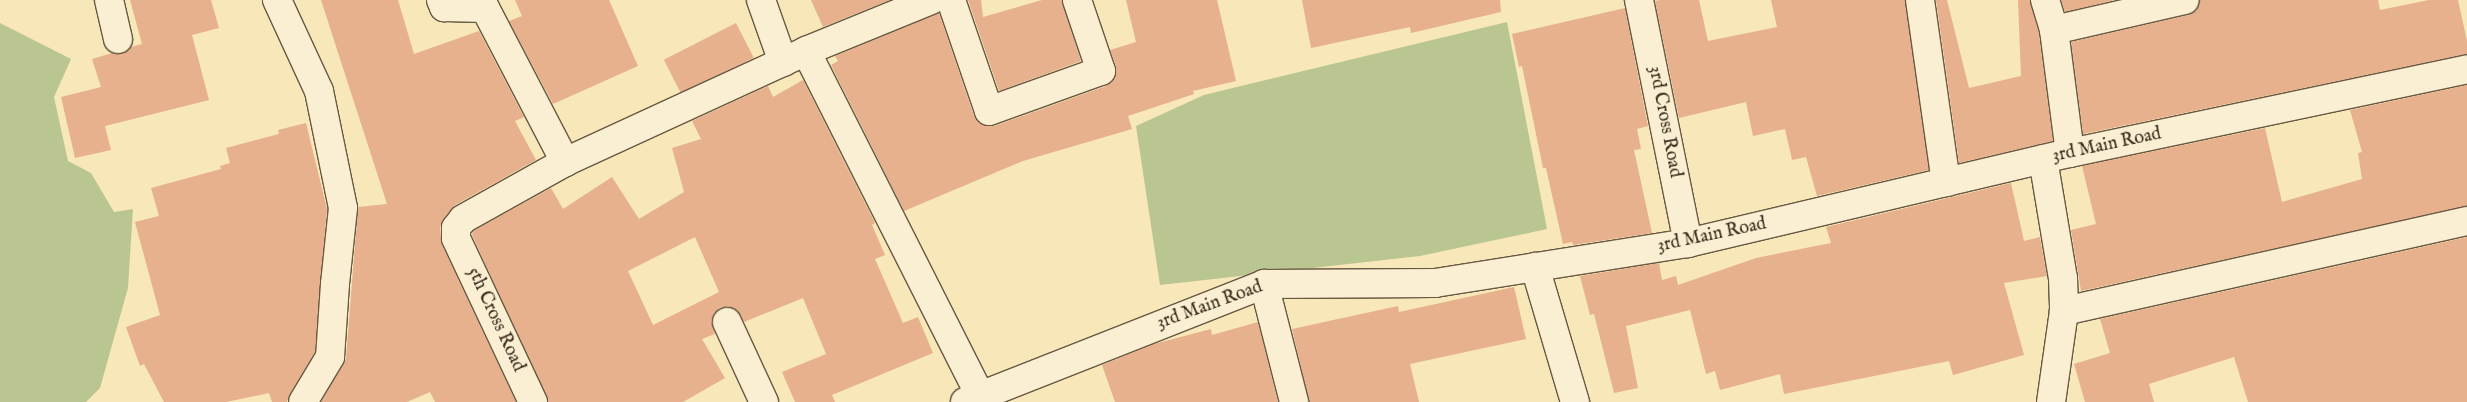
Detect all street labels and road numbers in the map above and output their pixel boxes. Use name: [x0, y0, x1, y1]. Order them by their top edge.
street label: 3rd Cross Road: [1643, 64, 1685, 180]
street label: 3rd Main Road: [2051, 124, 2163, 168]
street label: 3rd Main Road: [1656, 214, 1768, 258]
street label: 5th Cross Road: [461, 264, 529, 376]
street label: 3rd Main Road: [1154, 277, 1266, 335]

